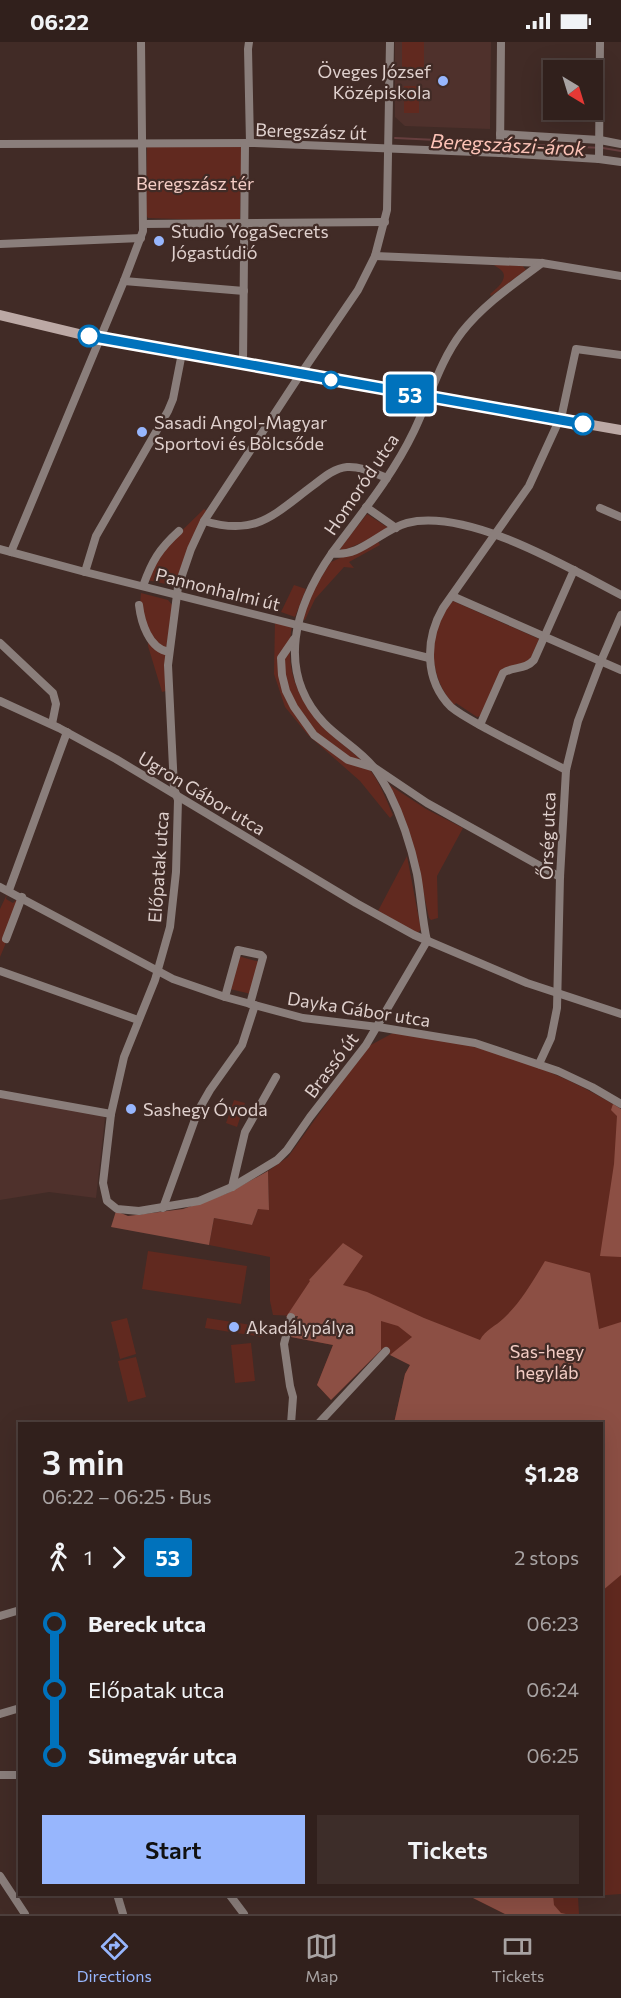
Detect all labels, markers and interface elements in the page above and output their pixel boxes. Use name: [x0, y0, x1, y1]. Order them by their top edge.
text: 06:22: [30, 8, 89, 35]
place label: Öveges József Középiskola: [318, 60, 432, 103]
north arrow: [543, 60, 603, 120]
map controls: [543, 60, 603, 120]
marker: Öveges József Középiskola: [436, 74, 450, 88]
street label: Beregszász út: [255, 118, 367, 144]
water label: Beregszászi-árok: [430, 128, 587, 160]
park label: Beregszász tér: [136, 172, 254, 194]
place label: Studio YogaSecrets Jógastúdió: [171, 220, 329, 263]
marker: Studio YogaSecrets Jógastúdió: [152, 234, 166, 248]
unlabelled marker: [78, 325, 100, 347]
unlabelled marker: [322, 371, 340, 389]
line badge: 53: [383, 374, 437, 414]
text: 53: [398, 382, 422, 407]
place label: Sasadi Angol-Magyar Sportovi és Bölcsőde: [154, 411, 327, 454]
unlabelled marker: [572, 413, 594, 435]
marker: Sasadi Angol-Magyar Sportovi és Bölcsőde: [135, 425, 149, 439]
street label: Homoród utca: [319, 429, 403, 539]
street label: Pannonhalmi út: [153, 563, 283, 615]
street label: Ugron Gábor utca: [134, 746, 270, 840]
street label: Őrség utca: [534, 792, 560, 880]
street label: Előpatak utca: [143, 811, 173, 923]
street label: Dayka Gábor utca: [286, 987, 432, 1031]
street label: Brassó út: [299, 1028, 363, 1102]
place label: Sashegy Óvoda: [143, 1098, 268, 1120]
marker: Sashegy Óvoda: [124, 1102, 138, 1116]
place label: Akadálypálya: [246, 1316, 354, 1338]
marker: Akadálypálya: [227, 1320, 241, 1334]
park label: Sas-hegy hegyláb: [510, 1340, 584, 1383]
text: 3 min: [42, 1441, 124, 1482]
text: $1.28: [525, 1460, 579, 1487]
text: 06:22 – 06:25 · Bus: [42, 1484, 212, 1508]
icon: walk: [42, 1541, 75, 1574]
icon: forward: [102, 1541, 135, 1574]
text: 1: [84, 1545, 93, 1569]
text: 53: [156, 1545, 180, 1570]
text: 2 stops: [514, 1545, 579, 1569]
text: Bereck utca: [88, 1610, 206, 1637]
text: 06:23: [527, 1611, 579, 1635]
text: Előpatak utca: [88, 1676, 225, 1703]
text: 06:24: [526, 1677, 579, 1701]
text: Sümegvár utca: [88, 1742, 237, 1769]
text: 06:25: [527, 1743, 579, 1767]
button: Start: [42, 1815, 305, 1884]
button: Tickets: [317, 1815, 579, 1884]
tab: Directions: [77, 1930, 152, 1985]
tab: Map: [305, 1930, 338, 1985]
tab: Tickets: [492, 1930, 544, 1985]

